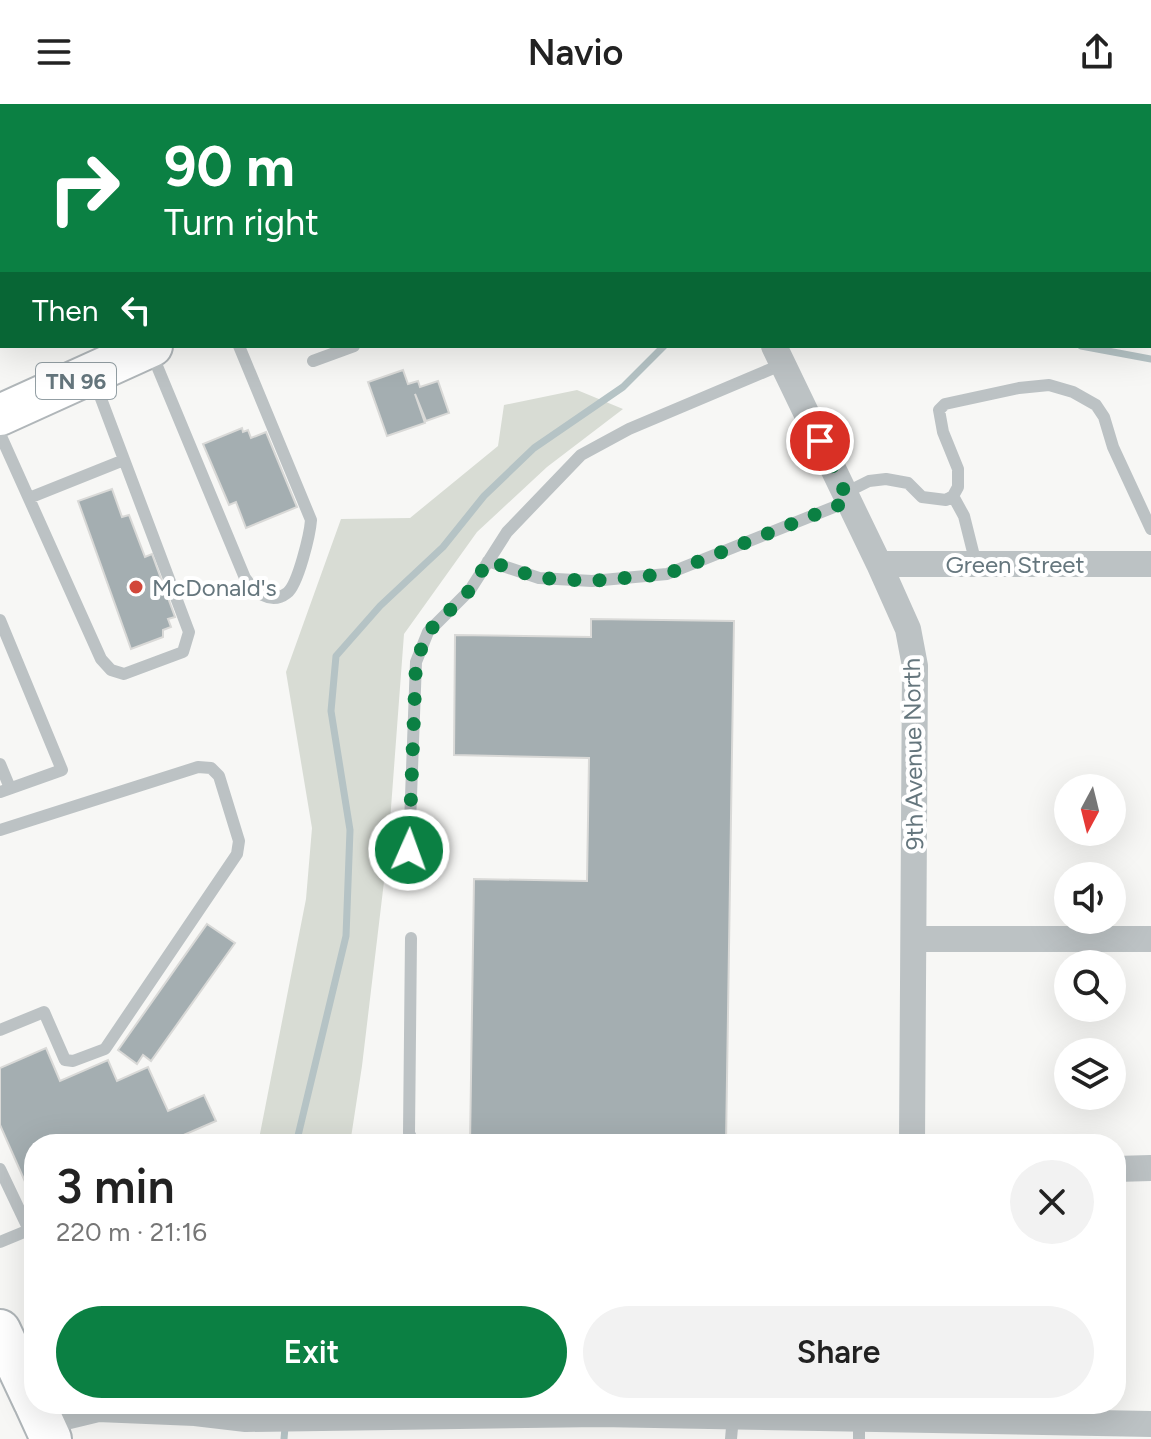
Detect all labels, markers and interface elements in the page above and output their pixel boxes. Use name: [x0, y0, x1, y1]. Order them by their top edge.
icon: menu: [32, 30, 76, 74]
icon: share: [1075, 30, 1119, 74]
text: Navio: [528, 31, 623, 74]
text: 90 m: [164, 133, 295, 200]
icon: right: [32, 136, 136, 240]
text: Turn right: [164, 201, 319, 244]
icon: left: [114, 288, 158, 332]
text: Then: [32, 292, 98, 329]
road number: TN 96: [36, 363, 116, 399]
pin: [786, 407, 854, 475]
icon: arrive: [798, 419, 842, 463]
street label: Green Street: [945, 550, 1085, 579]
place label: McDonald's: [152, 573, 277, 602]
marker: McDonald's: [127, 578, 145, 596]
street label: 9th Avenue North: [897, 658, 929, 850]
north arrow: [1054, 774, 1126, 846]
map controls: [1054, 774, 1126, 1110]
position arrow: [367, 808, 451, 892]
button: sound: [1054, 862, 1126, 934]
button: search: [1054, 950, 1126, 1022]
button: layers: [1054, 1038, 1126, 1110]
text: 3 min: [56, 1157, 175, 1215]
button: close: [1010, 1160, 1094, 1244]
text: 220 m · 21:16: [56, 1216, 207, 1248]
button: Exit: [56, 1306, 567, 1398]
button: Share: [583, 1306, 1094, 1398]

